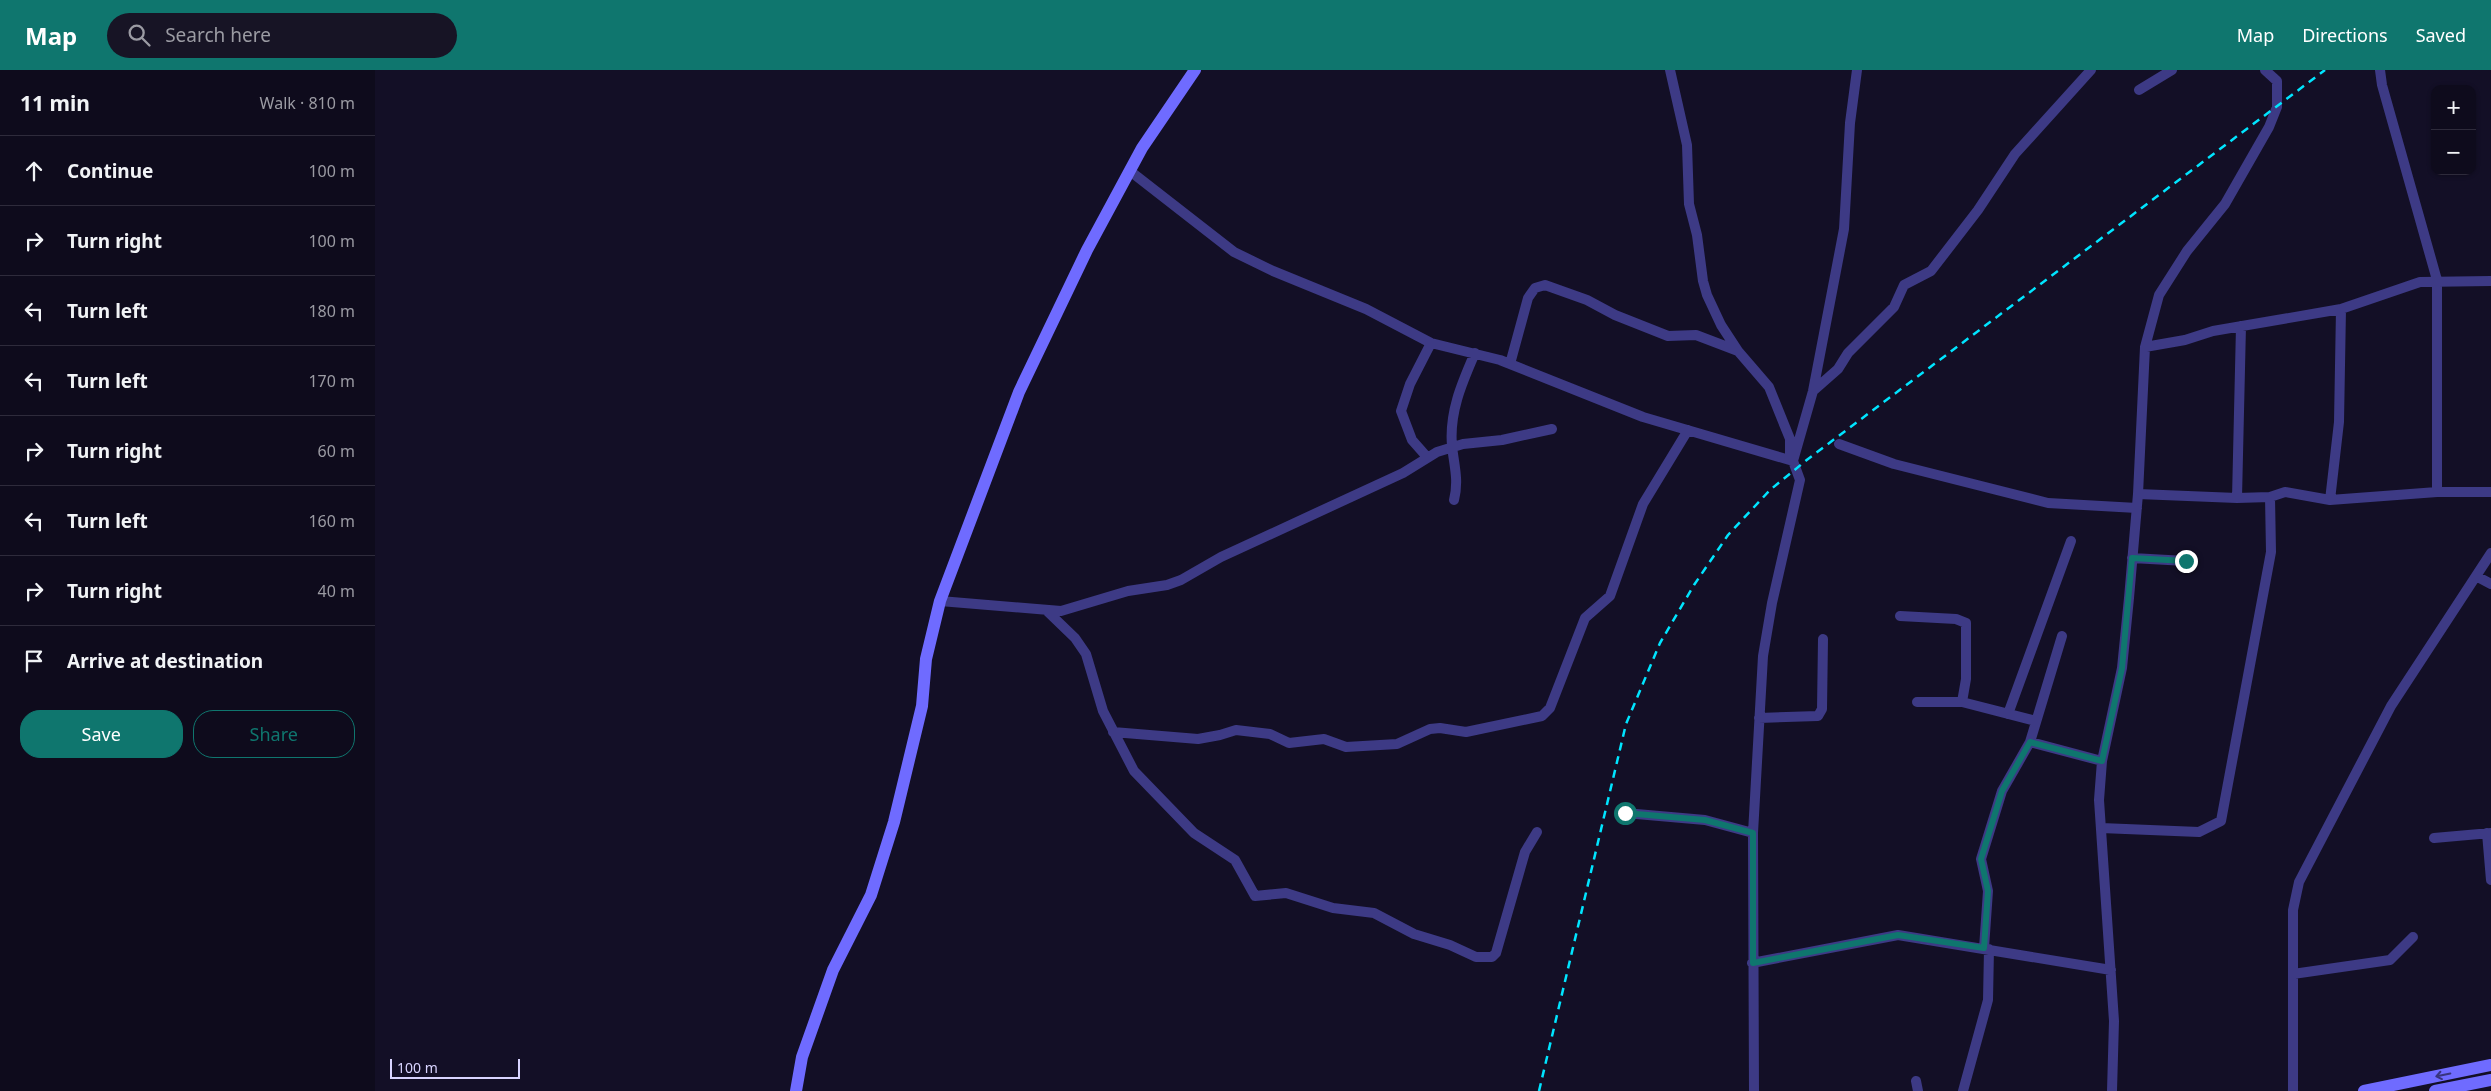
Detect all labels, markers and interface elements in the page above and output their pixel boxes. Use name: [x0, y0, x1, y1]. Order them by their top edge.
search box: [107, 13, 457, 58]
text: Map: [25, 19, 77, 52]
icon: search: [125, 21, 153, 49]
text: Search here: [165, 22, 271, 48]
text: Map: [2237, 23, 2274, 47]
text: Directions: [2302, 23, 2388, 47]
text: Saved: [2416, 23, 2466, 47]
map controls: [2431, 85, 2476, 175]
button: +: [2431, 85, 2476, 130]
text: 11 min: [20, 89, 90, 117]
text: Walk · 810 m: [260, 92, 355, 114]
button: −: [2431, 130, 2476, 175]
icon: ahead: [20, 157, 48, 185]
text: Continue: [67, 158, 153, 184]
text: 100 m: [308, 160, 355, 182]
icon: right: [20, 227, 48, 255]
text: Turn right: [67, 228, 162, 254]
text: 100 m: [308, 230, 355, 252]
icon: left: [20, 297, 48, 325]
text: Turn left: [67, 298, 148, 324]
text: 180 m: [308, 300, 355, 322]
icon: left: [20, 367, 48, 395]
text: Turn left: [67, 368, 148, 394]
text: 170 m: [308, 370, 355, 392]
icon: right: [20, 437, 48, 465]
text: Turn right: [67, 438, 162, 464]
text: 60 m: [318, 440, 355, 462]
icon: left: [20, 507, 48, 535]
text: Turn left: [67, 508, 148, 534]
text: 160 m: [308, 510, 355, 532]
route end: [2175, 550, 2198, 573]
icon: right: [20, 577, 48, 605]
text: Turn right: [67, 578, 162, 604]
text: 40 m: [318, 580, 355, 602]
icon: arrive: [20, 647, 48, 675]
text: Arrive at destination: [67, 648, 263, 674]
button: Save: [20, 710, 183, 758]
button: Share: [193, 710, 355, 758]
route start: [1614, 802, 1637, 825]
scale bar: [390, 1056, 520, 1079]
text: 100 m: [397, 1058, 438, 1077]
one-way arrow: [2436, 1070, 2452, 1080]

